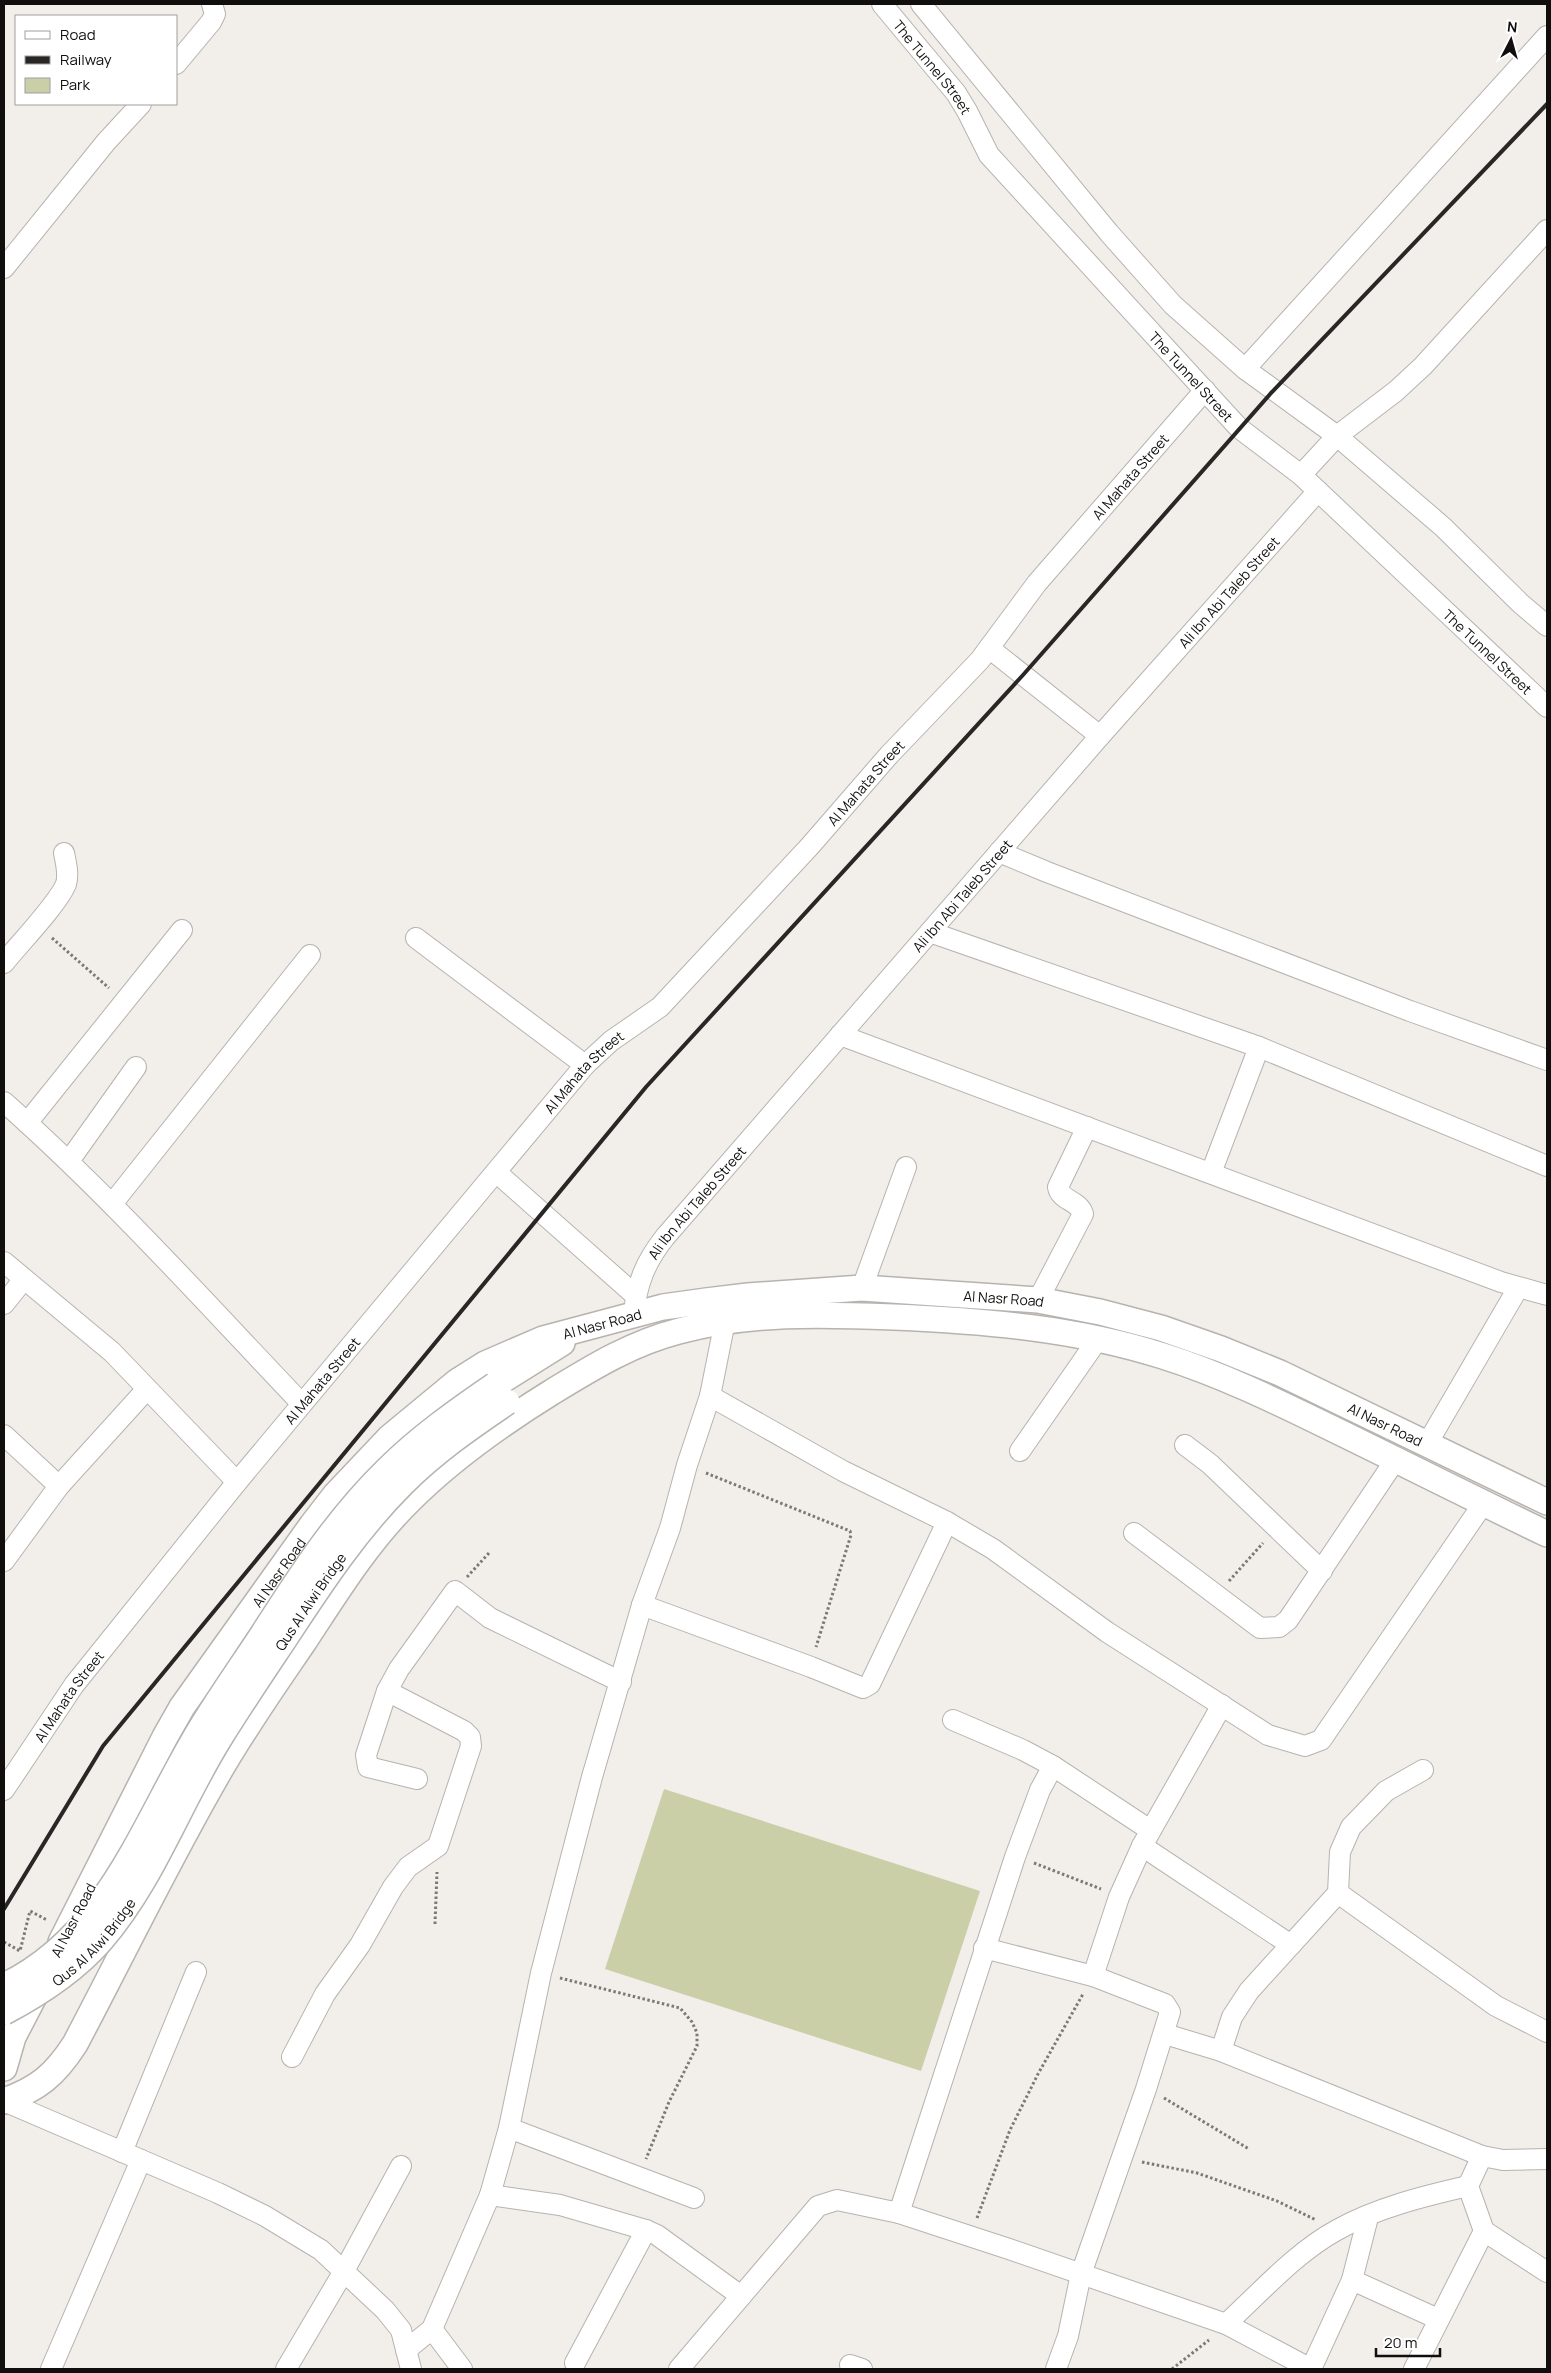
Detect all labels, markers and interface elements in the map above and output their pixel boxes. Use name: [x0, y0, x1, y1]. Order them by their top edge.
legend: [15, 15, 178, 105]
north arrow: [1486, 15, 1536, 65]
street label: The Tunnel Street: [889, 16, 976, 118]
text: N: [1506, 17, 1518, 37]
text: Road: [60, 24, 96, 45]
text: Railway: [60, 49, 112, 70]
text: Park: [60, 74, 90, 95]
street label: The Tunnel Street: [1146, 327, 1238, 426]
street label: Al Mahata Street: [1087, 429, 1173, 523]
street label: Ali Ibn Abi Taleb Street: [1174, 532, 1283, 651]
street label: The Tunnel Street: [1439, 605, 1537, 698]
street label: Al Mahata Street: [823, 735, 908, 829]
street label: Ali Ibn Abi Taleb Street: [908, 835, 1016, 955]
street label: Al Mahata Street: [539, 1026, 627, 1117]
street label: Ali Ibn Abi Taleb Street: [643, 1141, 750, 1263]
street label: Al Nasr Road: [963, 1285, 1046, 1310]
street label: Al Nasr Road: [561, 1304, 644, 1343]
street label: Al Mahata Street: [280, 1332, 364, 1428]
street label: Al Nasr Road: [1345, 1398, 1426, 1450]
street label: Al Nasr Road: [247, 1534, 309, 1611]
street label: Qus Al Alwi Bridge: [270, 1549, 350, 1654]
street label: Al Mahata Street: [29, 1646, 108, 1745]
street label: Al Nasr Road: [46, 1880, 100, 1960]
street label: Qus Al Alwi Bridge: [48, 1894, 139, 1990]
scale bar: [1376, 2326, 1440, 2358]
text: 20 m: [1384, 2332, 1417, 2353]

